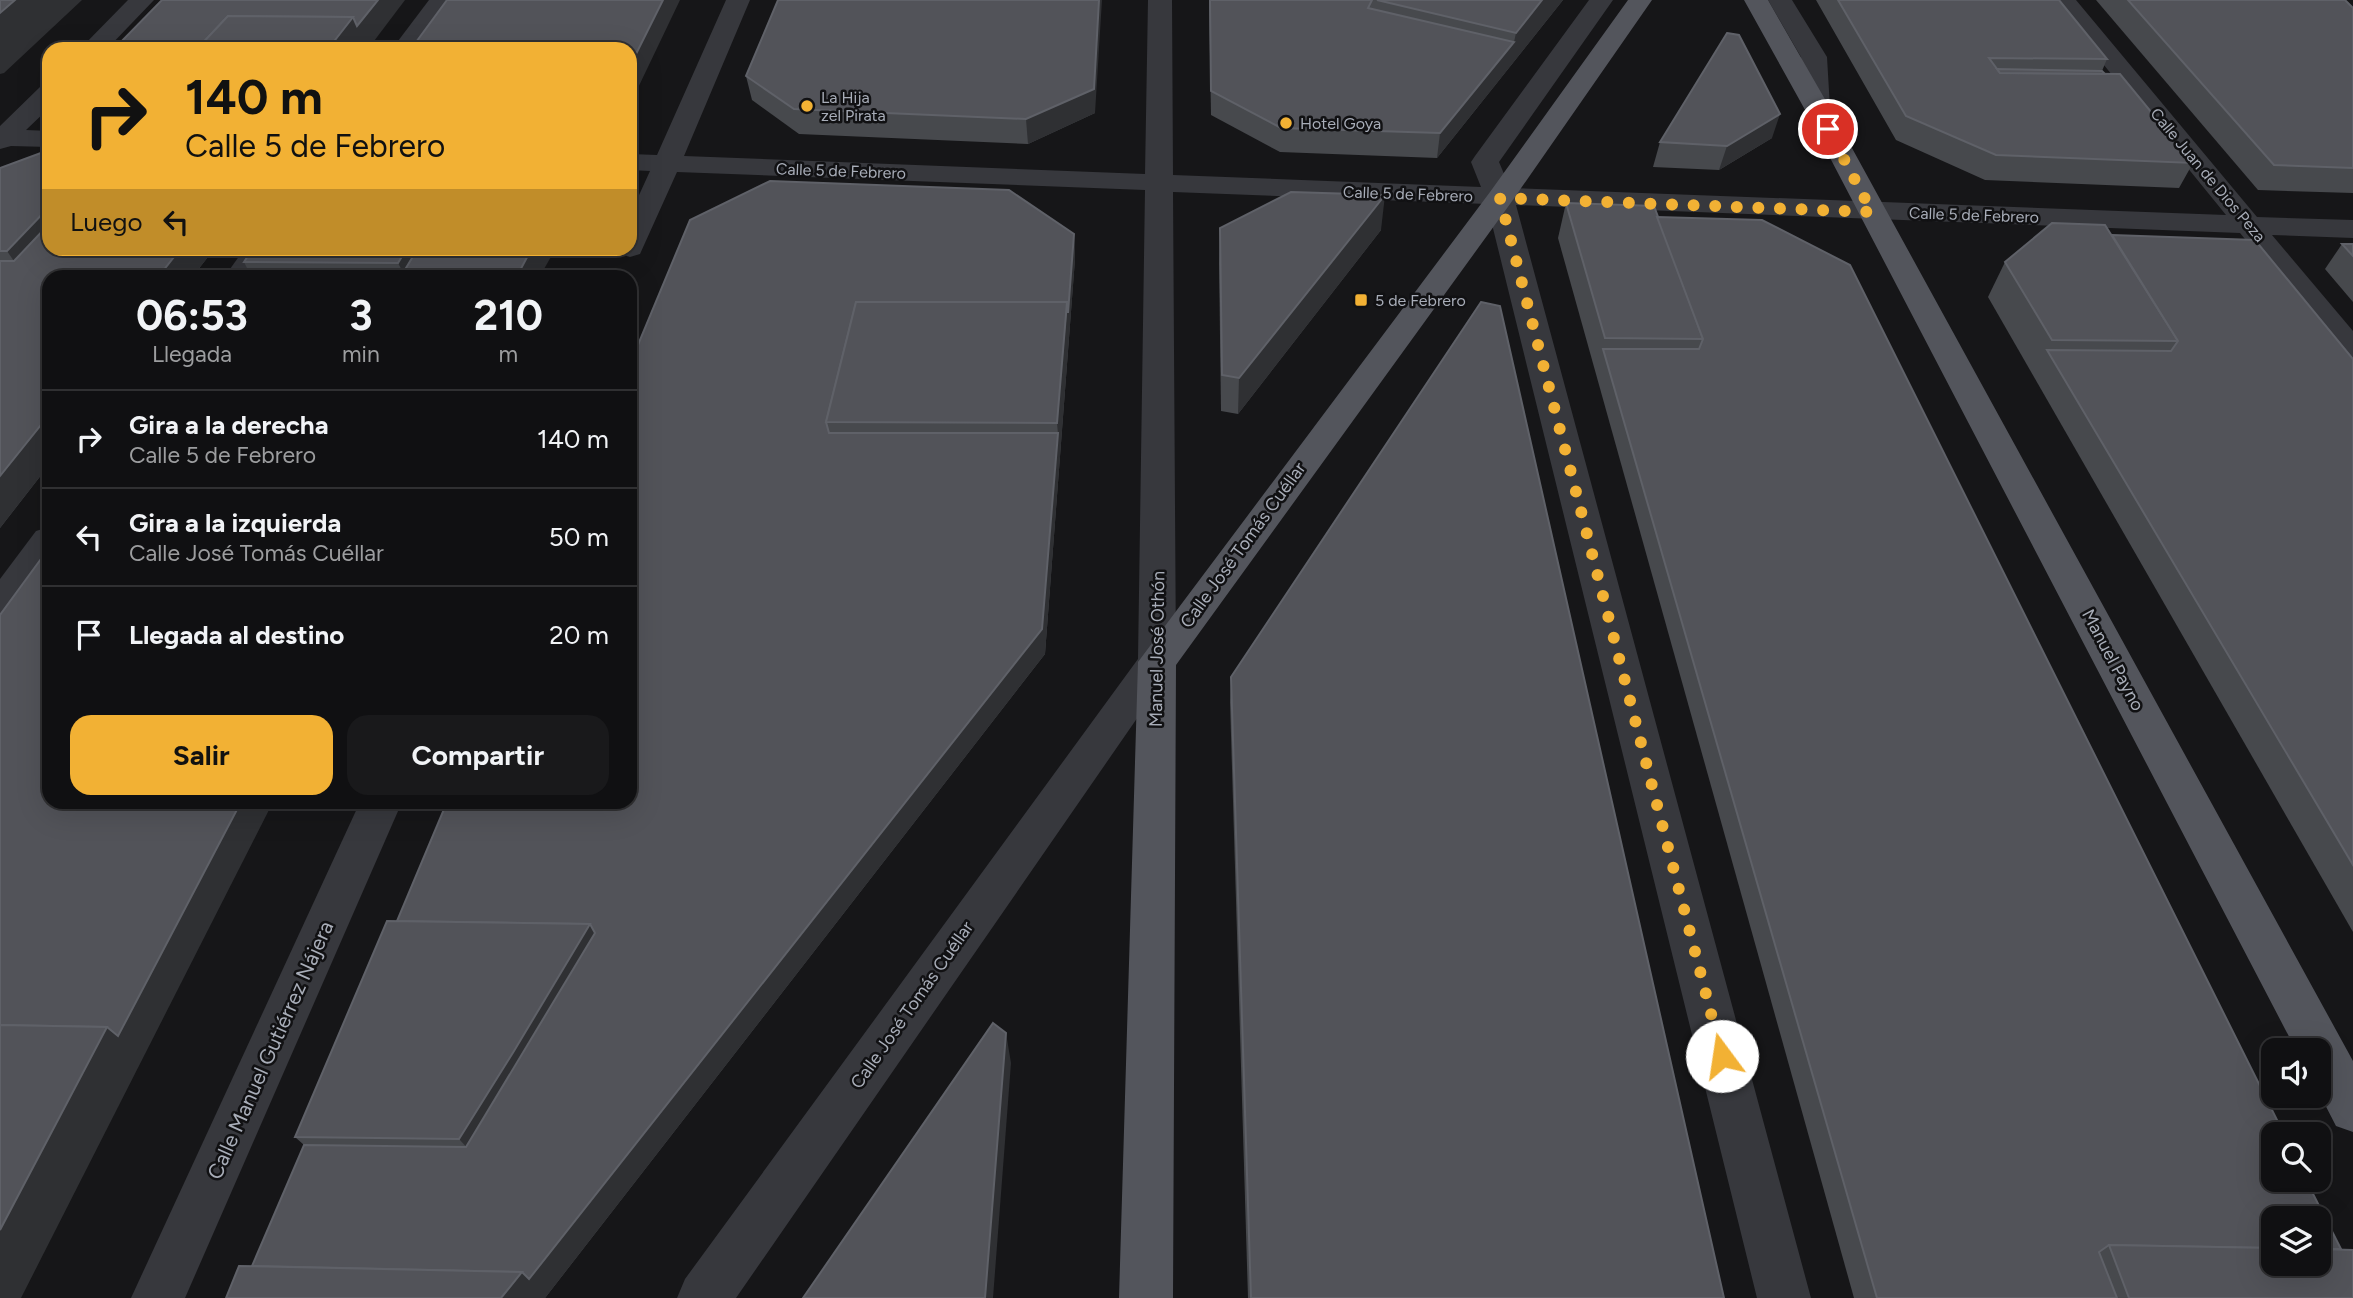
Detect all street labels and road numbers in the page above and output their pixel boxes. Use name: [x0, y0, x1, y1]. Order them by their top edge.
street label: Calle Juan de Dios Peza: [2146, 104, 2270, 246]
street label: Calle 5 de Febrero: [776, 159, 906, 183]
street label: Calle 5 de Febrero: [1343, 182, 1473, 206]
street label: Calle 5 de Febrero: [1909, 203, 2039, 227]
street label: Calle José Tomás Cuéllar: [1176, 458, 1310, 632]
street label: Manuel José Othón: [1145, 571, 1169, 727]
street label: Manuel Payno: [2077, 605, 2149, 715]
street label: Calle Manuel Gutiérrez Nájera: [202, 917, 338, 1183]
street label: Calle José Tomás Cuéllar: [846, 917, 978, 1093]

